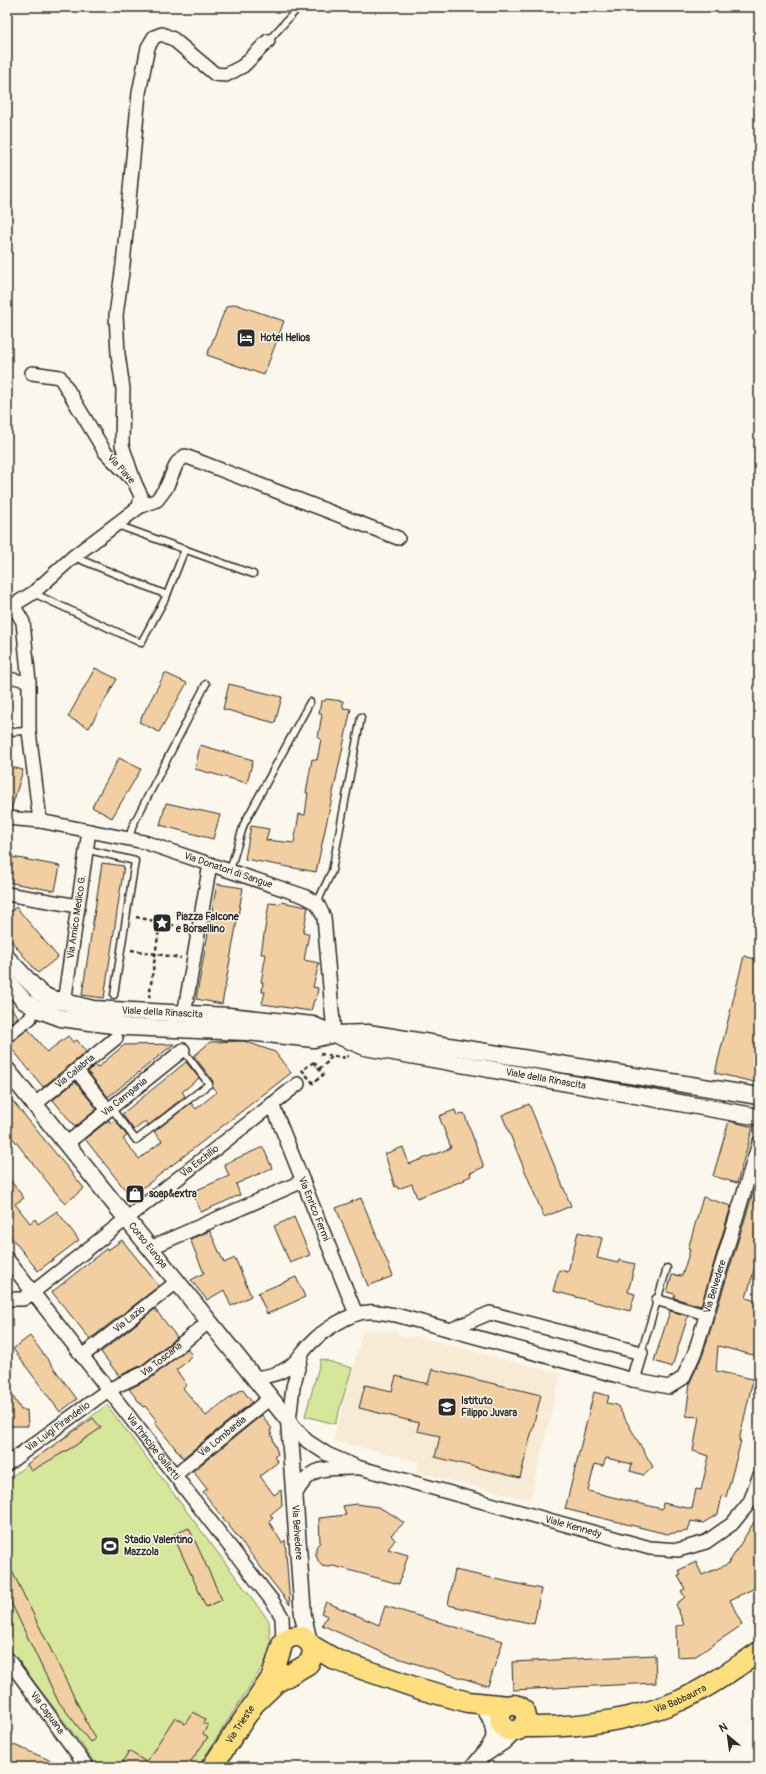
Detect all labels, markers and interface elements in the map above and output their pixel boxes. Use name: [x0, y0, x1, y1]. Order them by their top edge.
hotel icon: Hotel Helios: [235, 327, 257, 349]
place label: Hotel Helios: [260, 332, 311, 344]
street label: Via Piave: [105, 452, 138, 486]
street label: Via Donatori di Sangue: [182, 850, 274, 891]
street label: Via Amico Medico G.: [64, 874, 89, 960]
place label: Piazza Falcone e Borsellino: [175, 911, 240, 935]
place icon: Piazza Falcone e Borsellino: [151, 912, 173, 934]
street label: Viale della Rinascita: [121, 1004, 203, 1021]
street label: Via Calabria: [53, 1052, 97, 1091]
street label: Viale della Rinascita: [505, 1066, 587, 1092]
street label: Via Campania: [99, 1075, 150, 1119]
street label: Via Eschilio: [178, 1142, 222, 1180]
street label: Via Enrico Fermi: [296, 1175, 332, 1243]
shop icon: soap&extra: [124, 1183, 146, 1205]
place label: soap&extra: [149, 1188, 197, 1200]
street label: Corso Europa: [126, 1220, 170, 1271]
street label: Via Belvedere: [701, 1258, 729, 1315]
street label: Via Lazio: [111, 1302, 148, 1335]
street label: Via Toscana: [139, 1339, 185, 1380]
place label: Istituto Filippo Juvara: [461, 1395, 517, 1419]
school or university icon: Istituto Filippo Juvara: [436, 1396, 458, 1418]
street label: Via Luigi Pirandello: [23, 1399, 93, 1454]
street label: Via Principe Galletti: [123, 1412, 182, 1483]
street label: Via Lombardia: [196, 1413, 249, 1460]
street label: Via Belvedere: [289, 1504, 305, 1561]
street label: Viale Kennedy: [544, 1513, 603, 1540]
place label: Stadio Valentino Mazzola: [124, 1534, 194, 1558]
sports icon: Stadio Valentino Mazzola: [99, 1535, 121, 1557]
street label: Via Babbaurra: [652, 1682, 709, 1716]
street label: Via Capuana: [28, 1689, 67, 1737]
street label: Via Trieste: [223, 1703, 257, 1746]
north arrow: [708, 1716, 748, 1756]
text: N: [717, 1720, 730, 1735]

